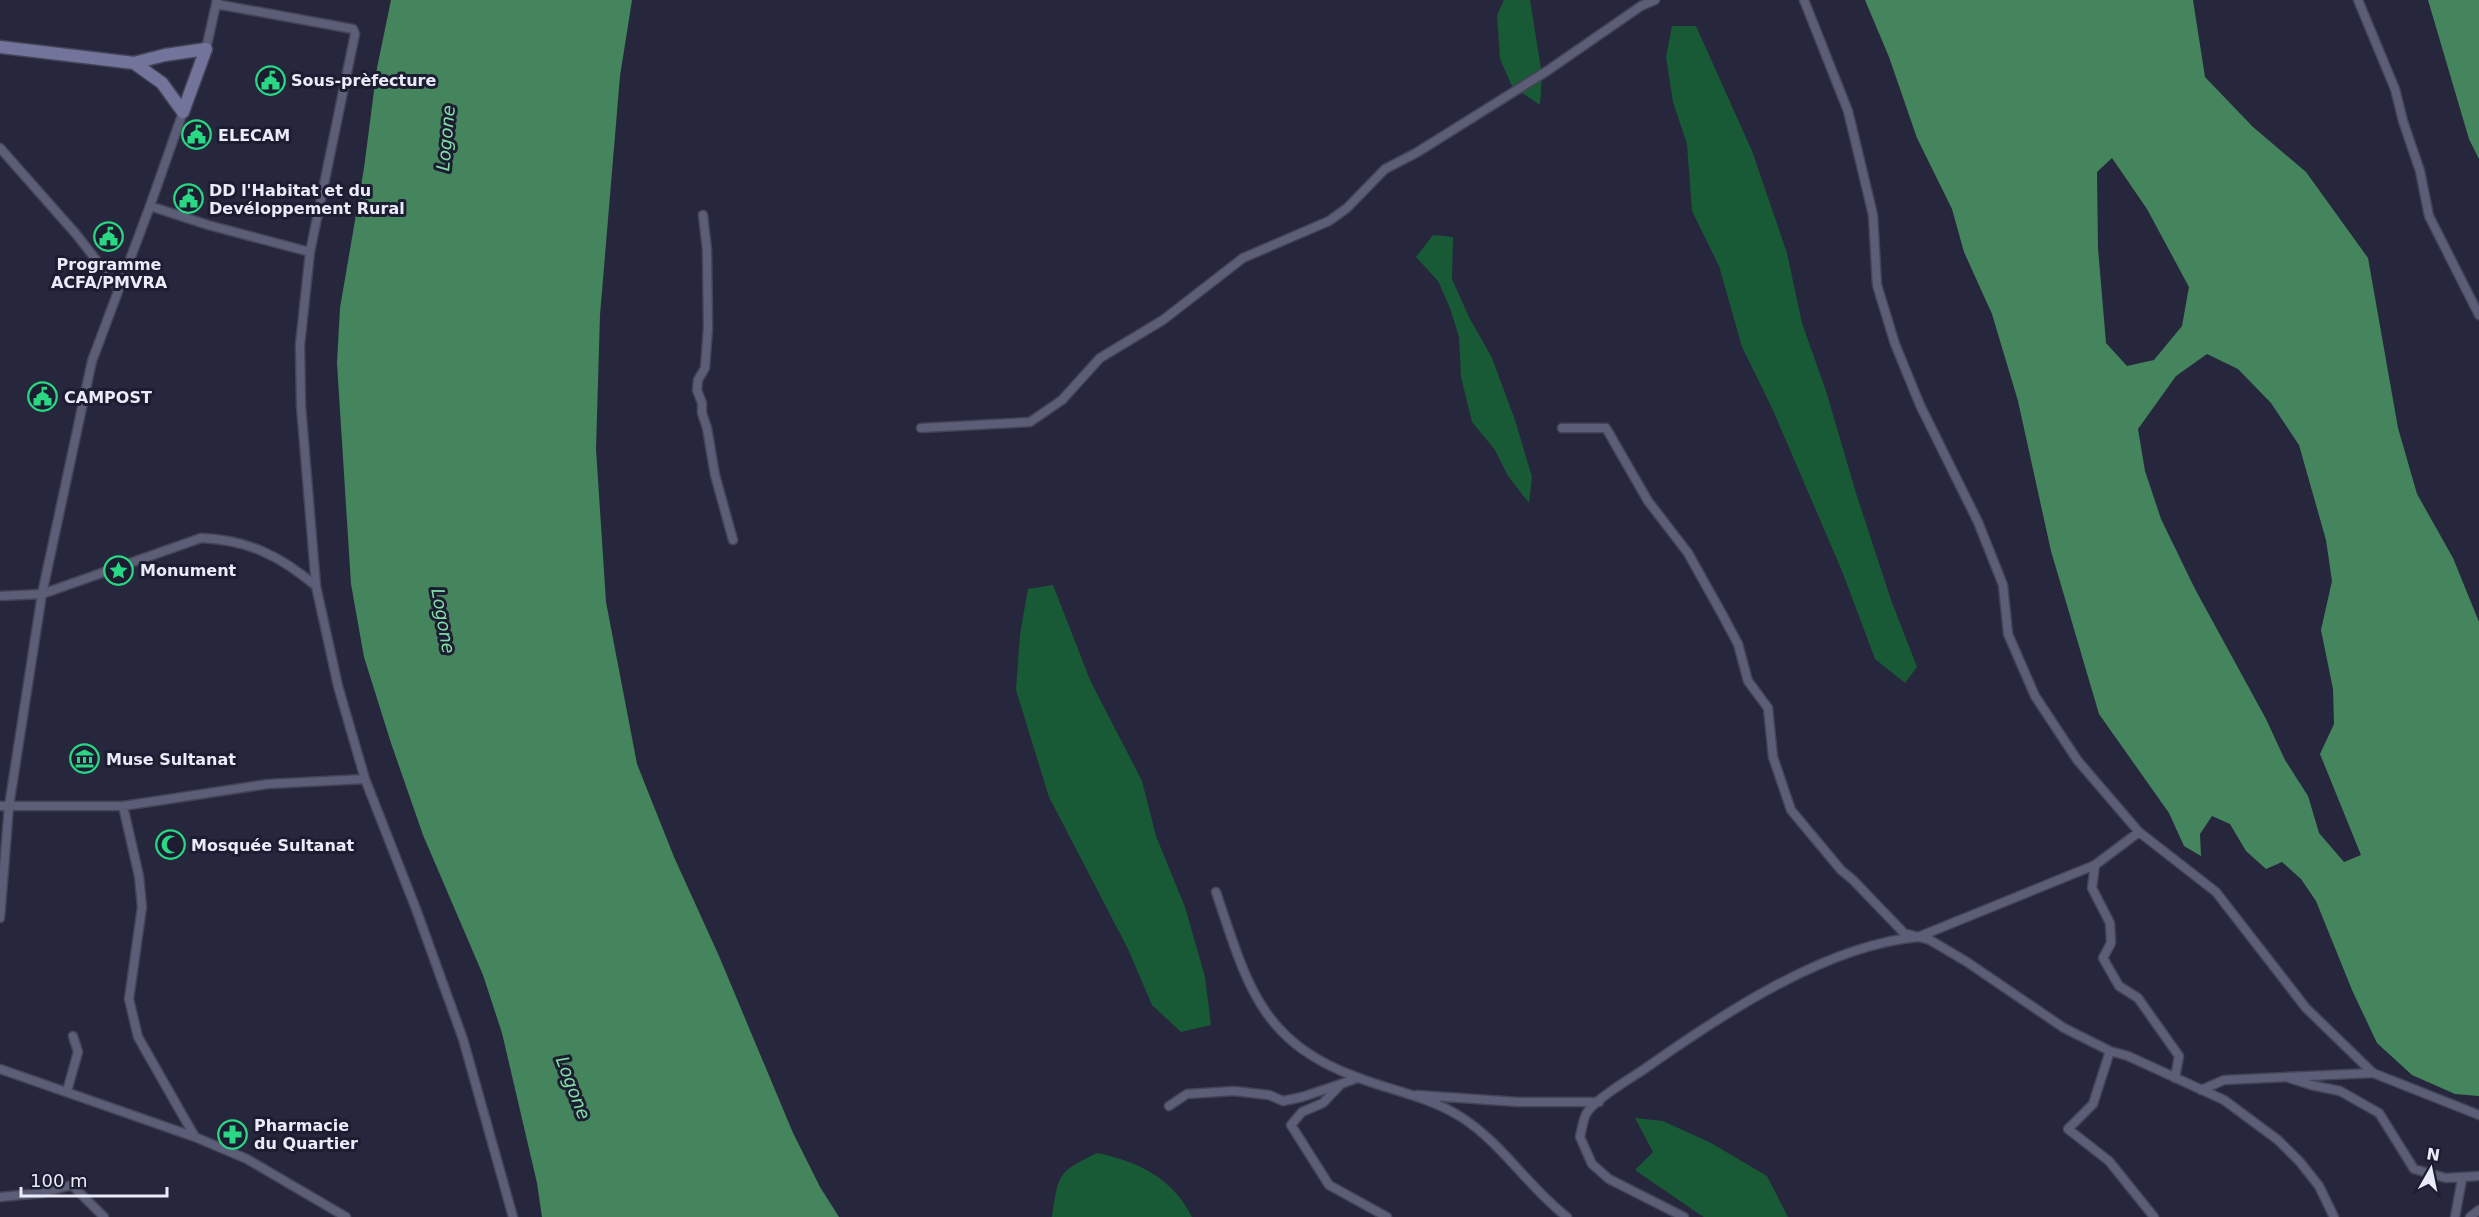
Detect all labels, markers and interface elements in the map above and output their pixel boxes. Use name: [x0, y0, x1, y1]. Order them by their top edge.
public building icon: Sous-prèfecture: [254, 64, 286, 96]
place label: Sous-prèfecture: [291, 71, 436, 90]
water label: Logone: [432, 104, 459, 172]
public building icon: ELECAM: [181, 119, 213, 151]
place label: ELECAM: [218, 126, 290, 145]
place label: DD l'Habitat et du Devéloppement Rural: [209, 181, 405, 218]
public building icon: DD l'Habitat et du Devéloppement Rural: [172, 183, 204, 215]
public building icon: Programme ACFA/PMVRA: [93, 220, 125, 252]
place label: Programme ACFA/PMVRA: [51, 255, 168, 292]
public building icon: CAMPOST: [27, 381, 59, 413]
place label: CAMPOST: [64, 388, 152, 407]
place icon: Monument: [103, 554, 135, 586]
place label: Monument: [140, 561, 237, 580]
water label: Logone: [427, 587, 460, 655]
museum icon: Muse Sultanat: [69, 743, 101, 775]
place label: Muse Sultanat: [106, 750, 236, 769]
mosque icon: Mosquée Sultanat: [154, 829, 186, 861]
place label: Mosquée Sultanat: [191, 836, 355, 855]
water label: Logone: [552, 1053, 595, 1122]
place label: Pharmacie du Quartier: [254, 1116, 358, 1153]
pharmacy icon: Pharmacie du Quartier: [217, 1118, 249, 1150]
north arrow: [2401, 1139, 2461, 1199]
text: N: [2425, 1144, 2441, 1165]
scale bar: [21, 1160, 166, 1198]
text: 100 m: [30, 1170, 88, 1191]

